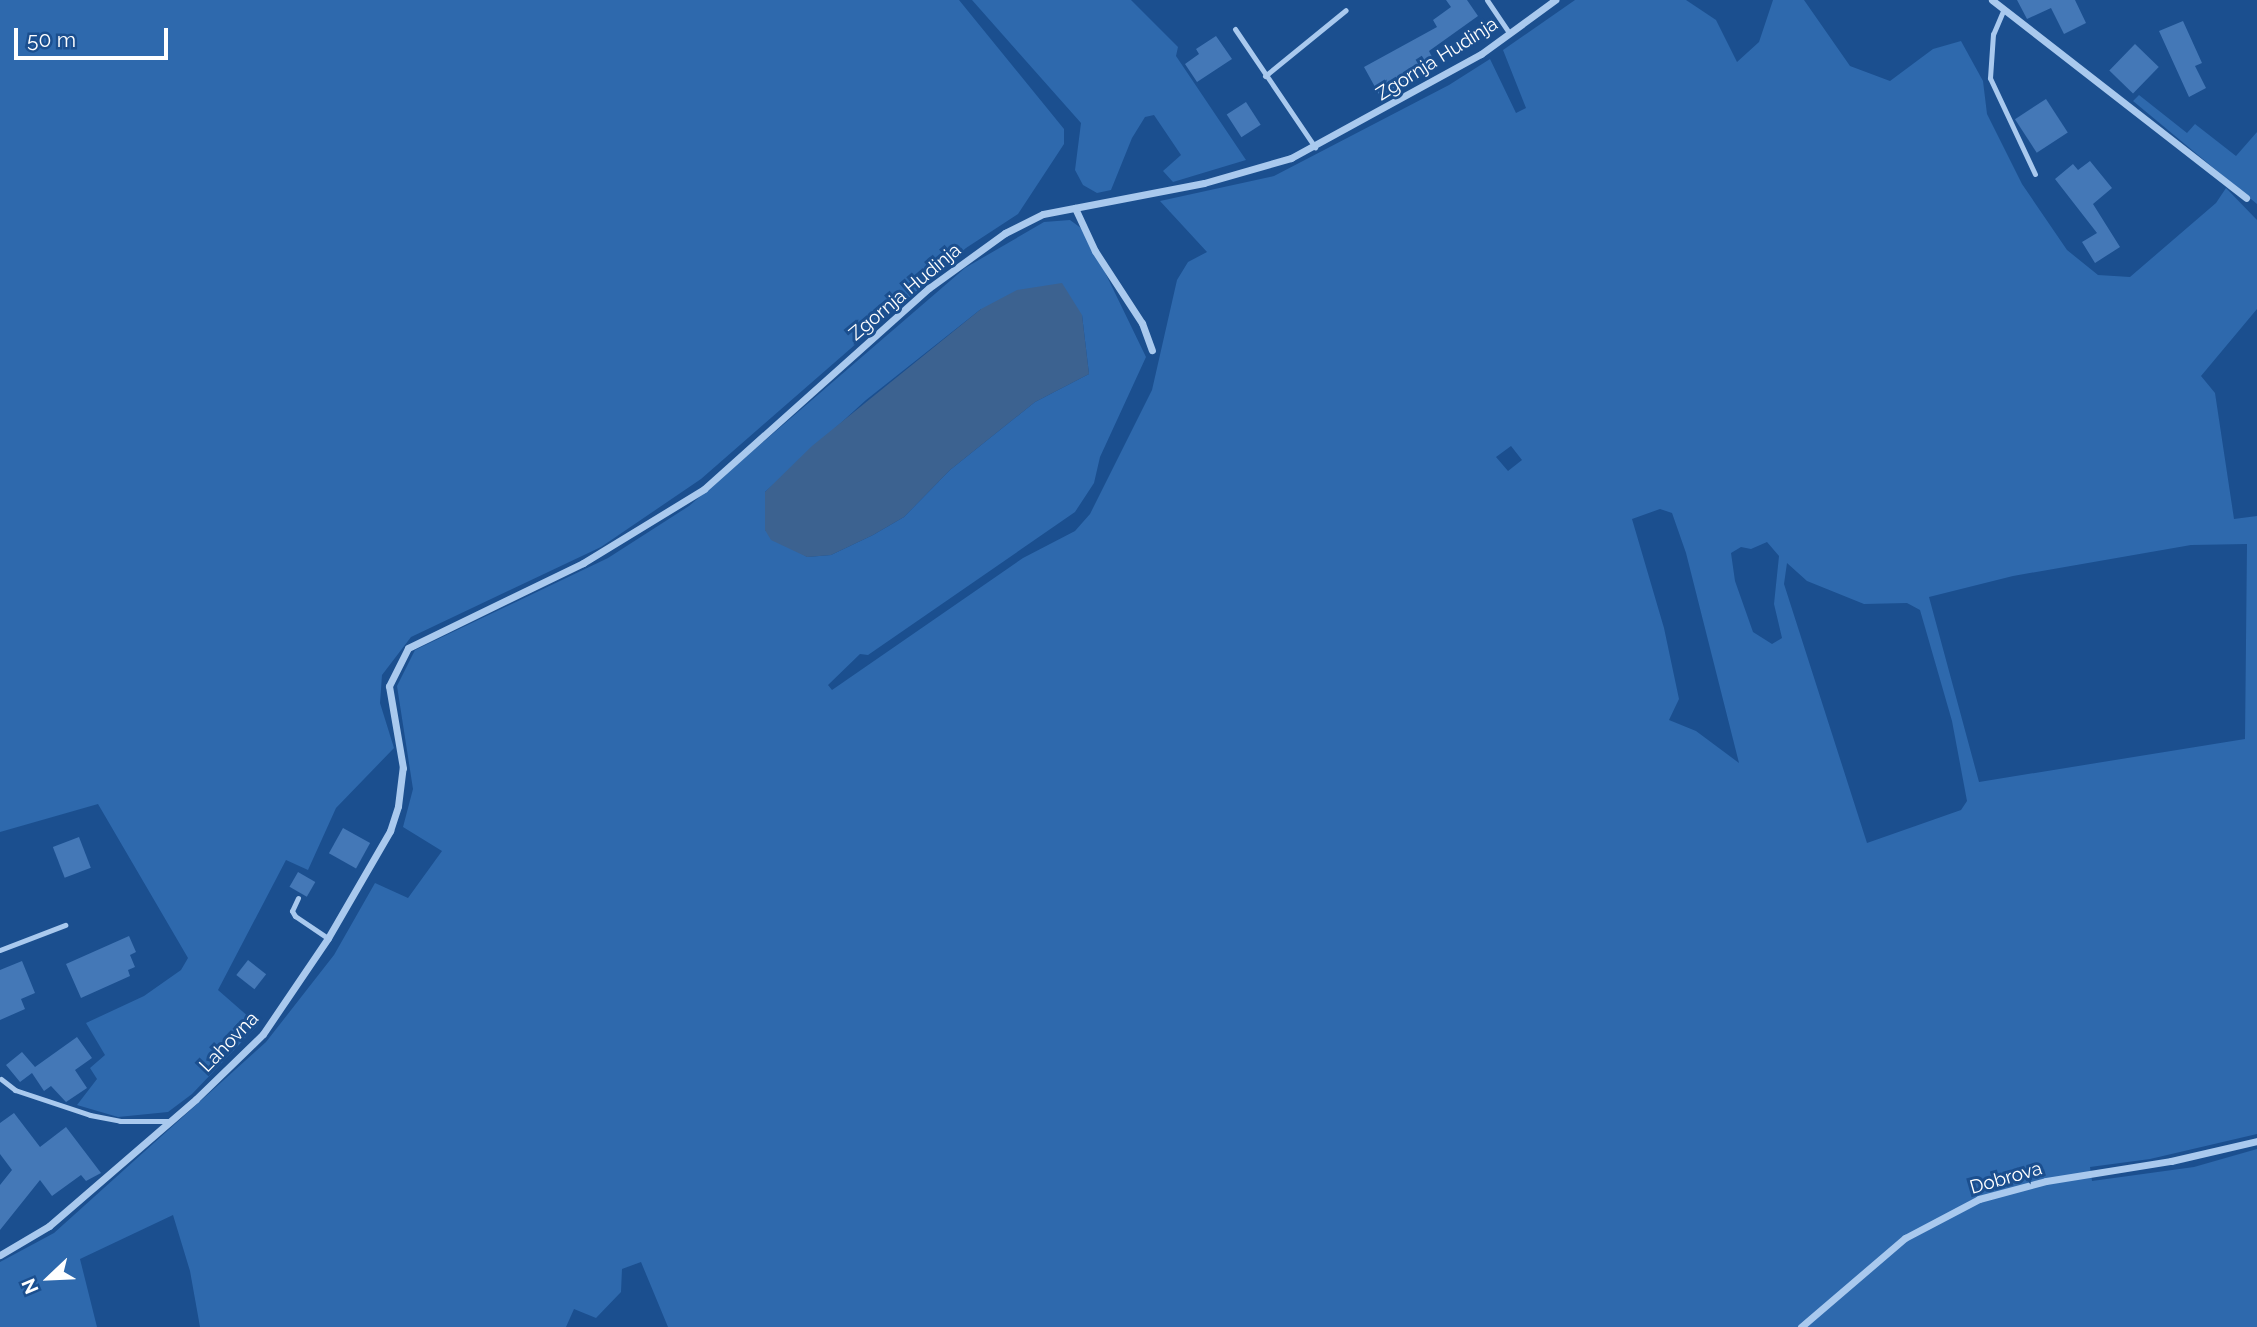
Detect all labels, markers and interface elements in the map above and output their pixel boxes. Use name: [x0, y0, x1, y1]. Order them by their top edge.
street label: Zgornja Hudinja: [1372, 13, 1502, 105]
scale bar: [18, 14, 172, 58]
text: 50 m: [27, 27, 76, 52]
street label: Zgornja Hudinja: [844, 239, 966, 345]
street label: Lahovna: [195, 1007, 263, 1077]
street label: Dobrova: [1967, 1157, 2045, 1199]
north arrow: [14, 1243, 84, 1313]
text: N: [17, 1275, 43, 1297]

